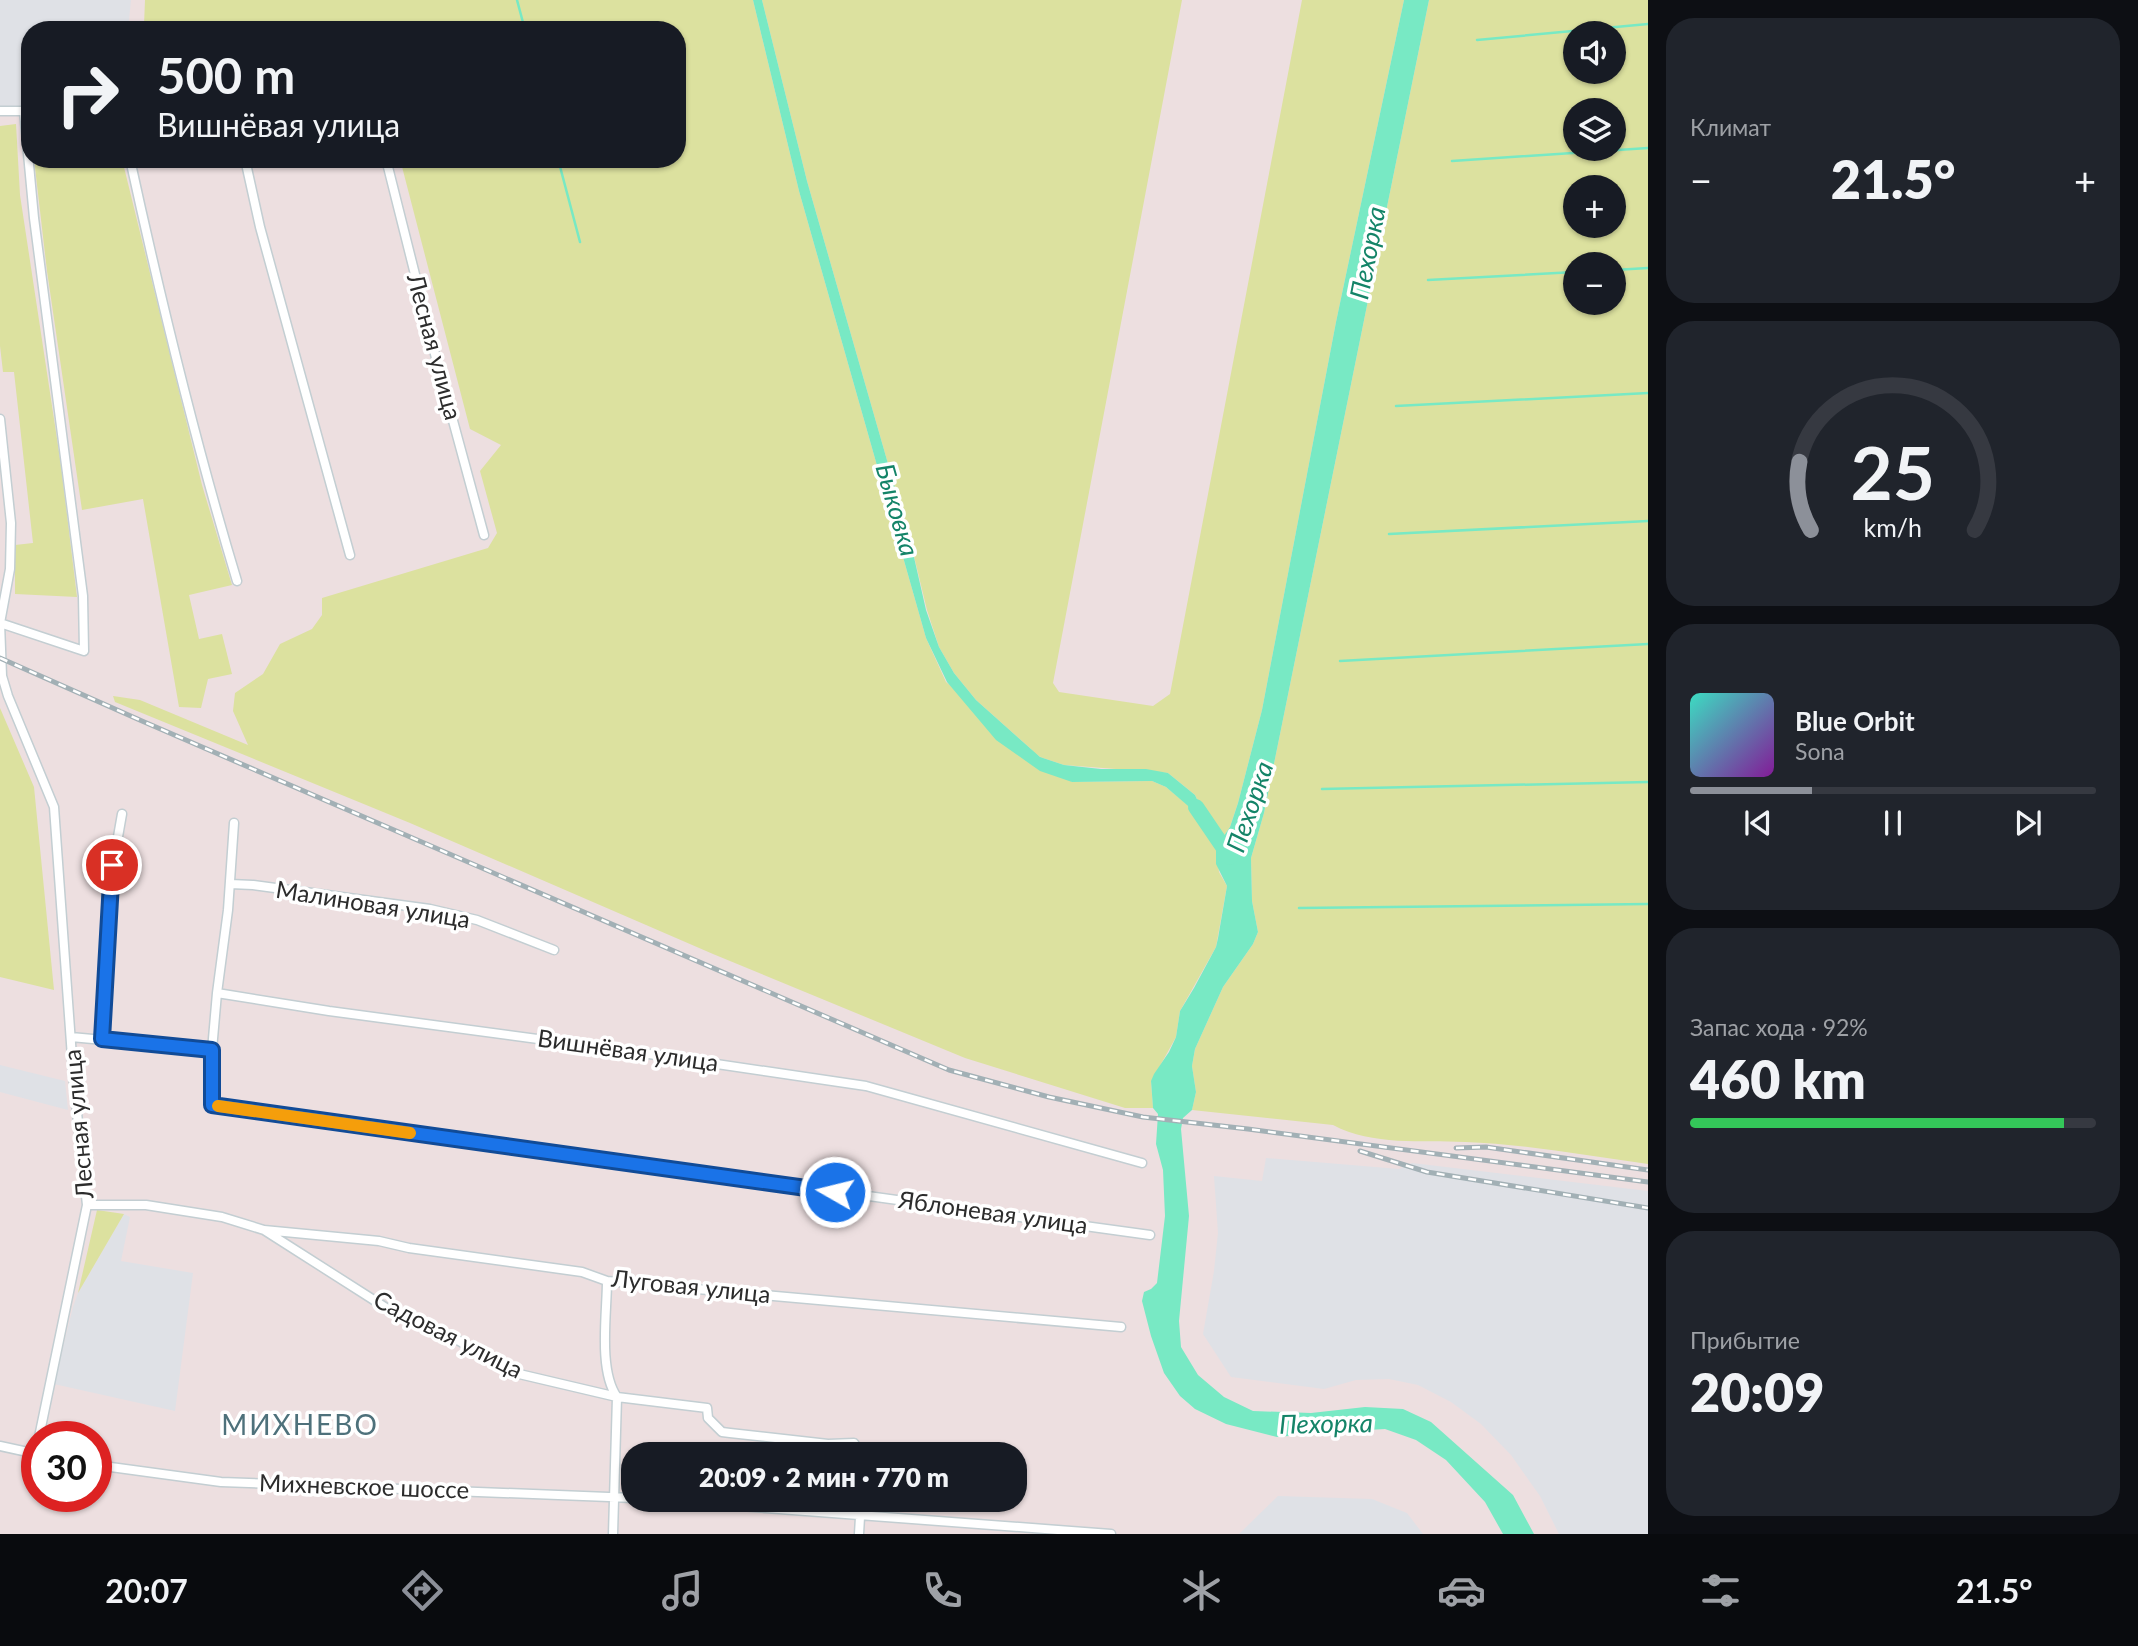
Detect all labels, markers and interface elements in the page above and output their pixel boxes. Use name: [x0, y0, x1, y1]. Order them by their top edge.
map controls: [1563, 21, 1626, 315]
button: sound: [1563, 21, 1626, 84]
text: 500 m: [157, 46, 295, 104]
icon: right: [42, 49, 133, 140]
button: layers: [1563, 98, 1626, 161]
text: Вишнёвая улица: [157, 105, 400, 144]
text: Климат: [1690, 113, 1771, 141]
text: 21.5°: [1831, 148, 1955, 210]
text: −: [1690, 157, 1712, 203]
text: +: [2074, 157, 2096, 203]
button: +: [1563, 175, 1626, 238]
water label: Пехорка: [1342, 204, 1392, 302]
button: −: [1563, 252, 1626, 315]
street label: Лесная улица: [402, 269, 469, 423]
text: 25: [1851, 428, 1935, 516]
water label: Быковка: [869, 460, 926, 560]
text: km/h: [1864, 512, 1922, 542]
text: Blue Orbit: [1795, 705, 1915, 737]
text: Sona: [1795, 737, 1845, 765]
water label: Пехорка: [1219, 757, 1279, 856]
icon: previous: [1739, 804, 1777, 842]
icon: pause: [1874, 804, 1912, 842]
icon: next: [2009, 804, 2047, 842]
pin: [82, 835, 142, 895]
icon: arrive: [93, 846, 131, 884]
street label: Малиновая улица: [274, 874, 472, 933]
text: Запас хода · 92%: [1690, 1013, 1868, 1041]
street label: Вишнёвая улица: [536, 1022, 721, 1077]
street label: Лесная улица: [57, 1048, 99, 1201]
text: 460 km: [1690, 1048, 1866, 1110]
position arrow: [798, 1155, 872, 1229]
street label: Яблоневая улица: [896, 1184, 1090, 1239]
street label: Луговая улица: [609, 1263, 772, 1308]
street label: Садовая улица: [369, 1284, 528, 1384]
text: Прибытие: [1690, 1326, 1800, 1354]
text: 20:09: [1690, 1361, 1824, 1423]
water label: Пехорка: [1279, 1406, 1373, 1440]
district label: МИХНЕВО: [221, 1407, 379, 1441]
speed limit sign: 30: [21, 1421, 112, 1512]
text: 20:09 · 2 мин · 770 m: [699, 1461, 949, 1493]
street label: Михневское шоссе: [258, 1467, 470, 1504]
icon: directions: [398, 1566, 447, 1615]
icon: music: [658, 1566, 707, 1615]
icon: phone: [918, 1566, 967, 1615]
icon: climate: [1177, 1566, 1226, 1615]
icon: car: [1437, 1566, 1486, 1615]
icon: filters: [1696, 1566, 1745, 1615]
text: 20:07: [105, 1571, 188, 1610]
text: 21.5°: [1956, 1571, 2033, 1610]

